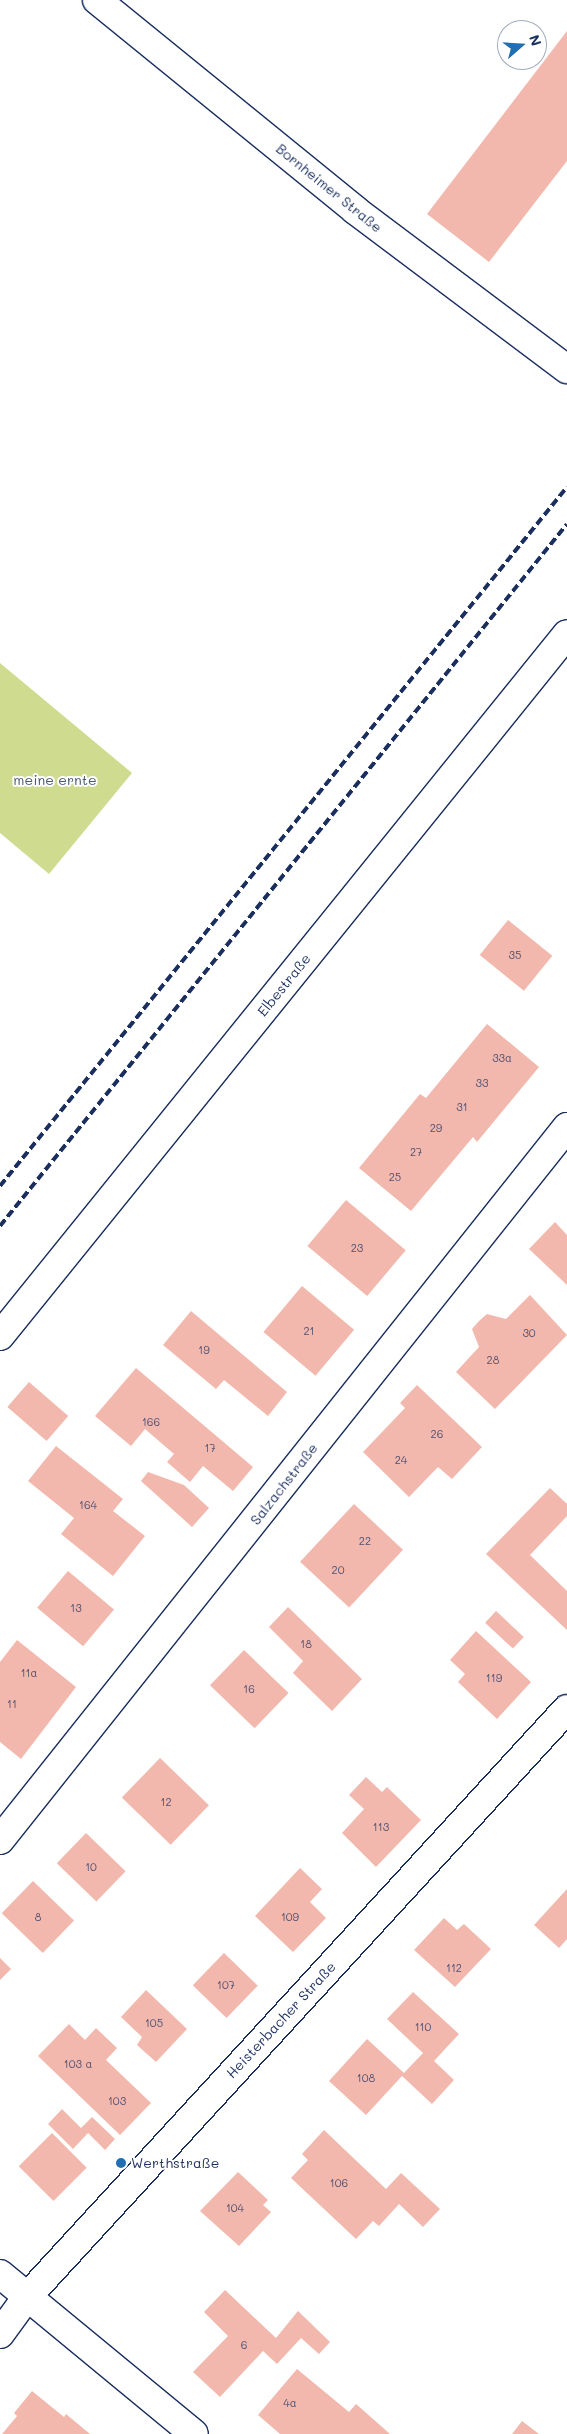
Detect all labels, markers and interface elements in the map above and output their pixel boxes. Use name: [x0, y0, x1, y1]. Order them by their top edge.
north arrow: [497, 20, 547, 70]
text: N: [525, 32, 546, 48]
street label: Bornheimer Straße: [273, 140, 385, 236]
park label: meine ernte: [13, 772, 97, 788]
house number: 35: [509, 948, 521, 962]
street label: Elbestraße: [254, 950, 314, 1020]
house number: 33a: [492, 1051, 512, 1065]
house number: 33: [476, 1076, 488, 1090]
house number: 31: [456, 1100, 468, 1114]
house number: 29: [430, 1121, 442, 1135]
house number: 27: [410, 1145, 422, 1159]
house number: 25: [389, 1170, 401, 1184]
house number: 23: [351, 1241, 363, 1255]
house number: 21: [303, 1324, 315, 1338]
house number: 30: [522, 1326, 536, 1340]
house number: 19: [198, 1343, 210, 1357]
house number: 28: [487, 1353, 499, 1367]
house number: 166: [142, 1415, 160, 1429]
house number: 26: [431, 1427, 443, 1441]
street label: Salzachstraße: [247, 1440, 321, 1528]
house number: 17: [204, 1441, 216, 1455]
house number: 24: [395, 1453, 407, 1467]
house number: 164: [79, 1498, 97, 1512]
house number: 22: [359, 1534, 371, 1548]
house number: 20: [332, 1563, 344, 1577]
house number: 13: [70, 1601, 82, 1615]
house number: 18: [300, 1637, 312, 1651]
house number: 11a: [21, 1666, 37, 1680]
house number: 119: [486, 1671, 502, 1685]
house number: 16: [243, 1682, 255, 1696]
house number: 11: [7, 1697, 17, 1711]
house number: 12: [160, 1795, 172, 1809]
house number: 113: [373, 1820, 389, 1834]
house number: 10: [85, 1860, 97, 1874]
house number: 8: [35, 1910, 41, 1924]
house number: 109: [281, 1910, 299, 1924]
street label: Heisterbacher Straße: [223, 1958, 339, 2082]
house number: 112: [446, 1961, 462, 1975]
house number: 107: [217, 1978, 235, 1992]
house number: 105: [145, 2016, 163, 2030]
house number: 110: [415, 2020, 431, 2034]
house number: 103 a: [64, 2057, 92, 2071]
house number: 108: [357, 2071, 375, 2085]
house number: 103: [108, 2094, 126, 2108]
place label: Werthstraße: [131, 2155, 219, 2171]
marker: Werthstraße: [115, 2157, 127, 2169]
house number: 106: [330, 2176, 348, 2190]
house number: 104: [226, 2201, 244, 2215]
house number: 6: [241, 2338, 247, 2352]
house number: 4a: [283, 2396, 297, 2410]

